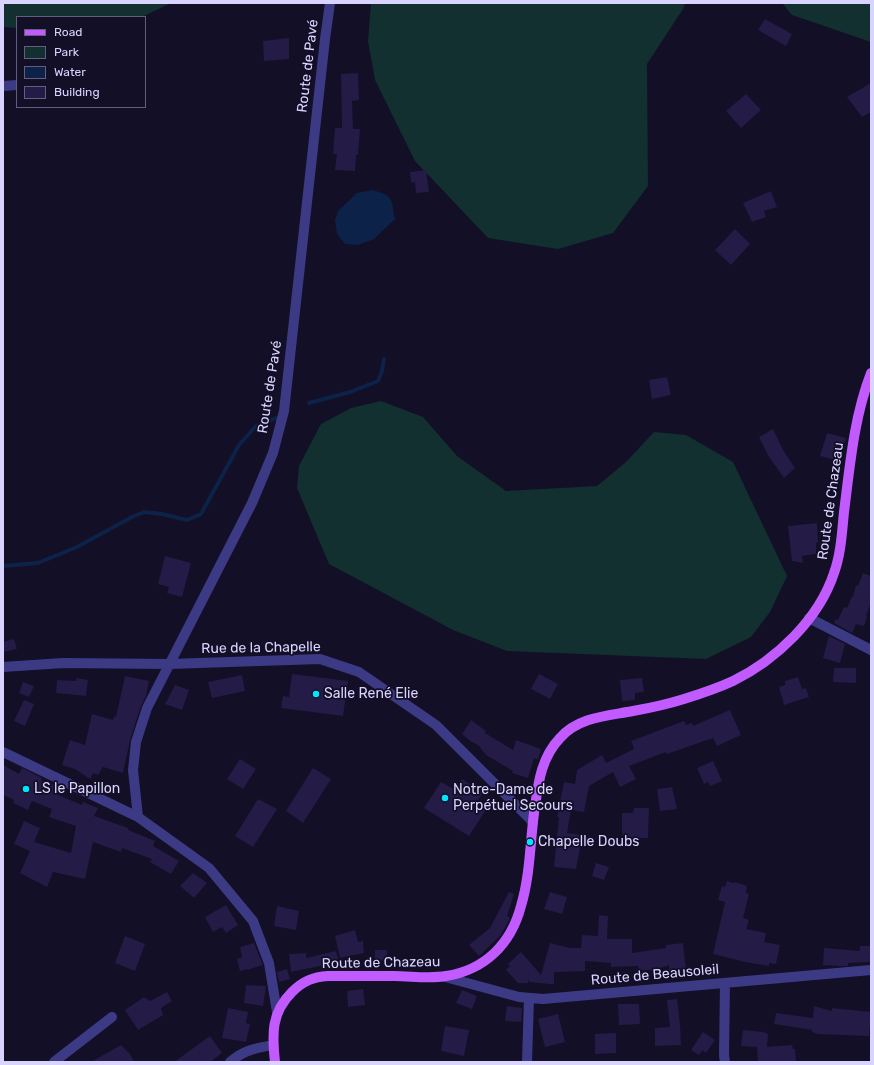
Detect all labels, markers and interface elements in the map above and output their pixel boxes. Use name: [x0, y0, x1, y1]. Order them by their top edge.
legend: [16, 16, 146, 108]
street label: Route de Pavé: [294, 18, 322, 114]
text: Road: [54, 25, 82, 39]
text: Park: [54, 45, 79, 59]
text: Water: [54, 65, 86, 79]
text: Building: [54, 85, 100, 99]
street label: Route de Pavé: [254, 339, 286, 435]
street label: Route de Chazeau: [814, 441, 848, 561]
street label: Rue de la Chapelle: [201, 639, 321, 657]
place label: Salle René Elie: [324, 686, 418, 702]
marker: Salle René Elie: [311, 689, 321, 699]
place label: LS le Papillon: [34, 781, 120, 797]
place label: Notre-Dame de Perpétuel Secours: [453, 782, 573, 814]
marker: LS le Papillon: [21, 784, 31, 794]
marker: Notre-Dame de Perpétuel Secours: [440, 793, 450, 803]
place label: Chapelle Doubs: [538, 834, 639, 850]
marker: Chapelle Doubs: [525, 837, 535, 847]
street label: Route de Chazeau: [322, 954, 440, 972]
street label: Route de Beausoleil: [590, 961, 720, 989]

